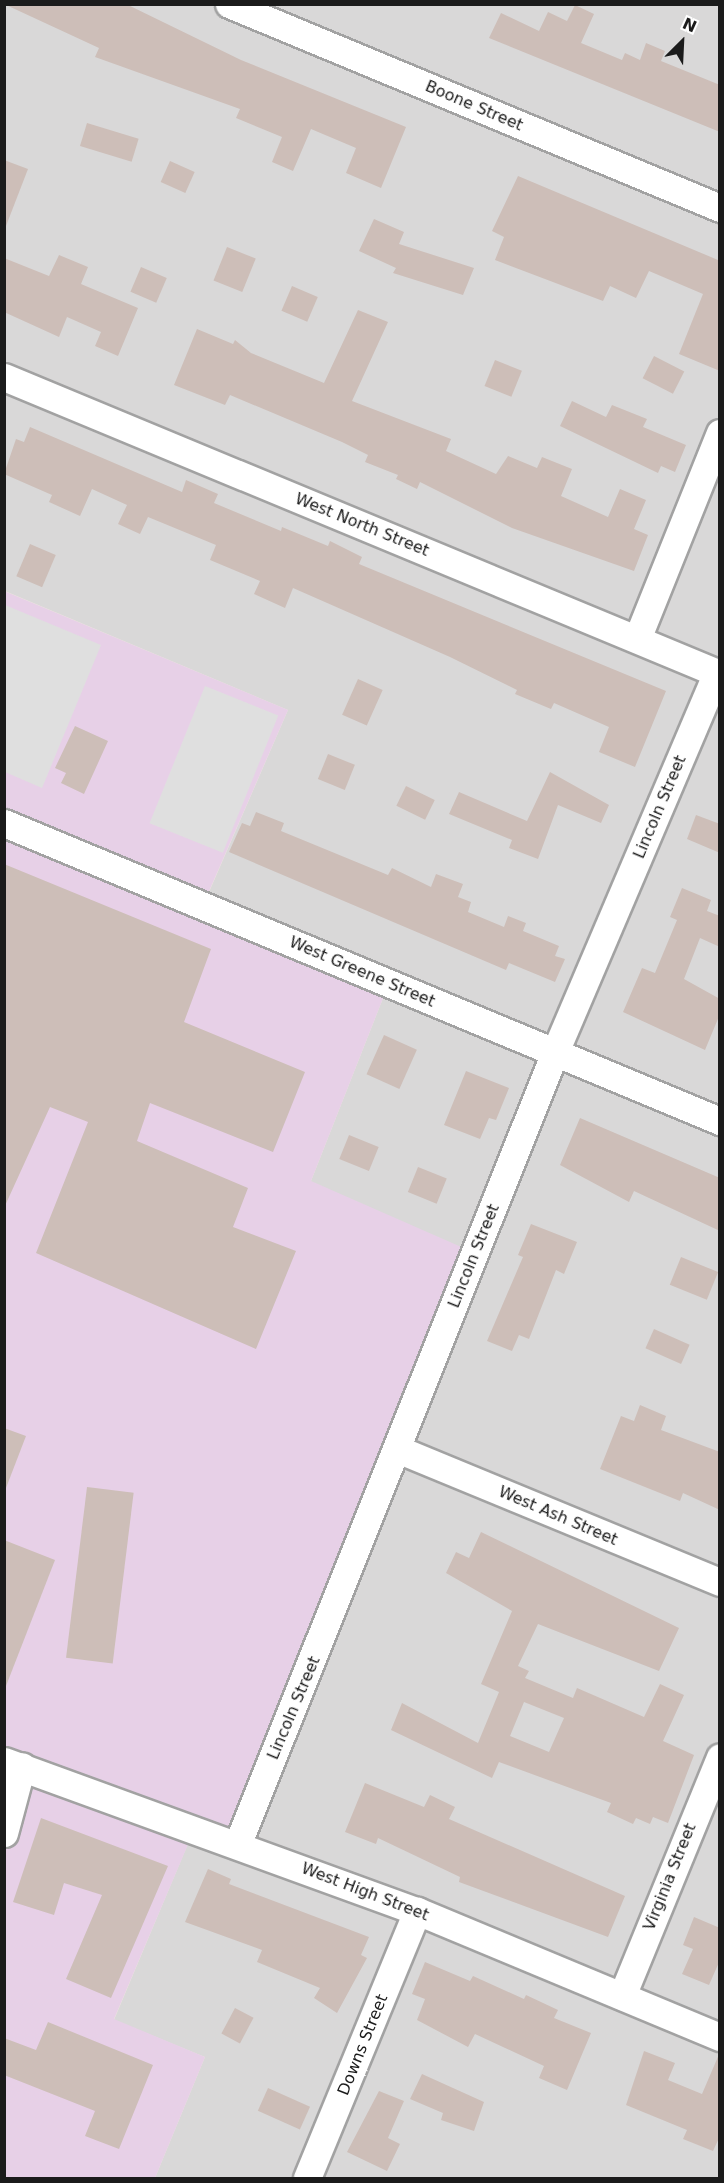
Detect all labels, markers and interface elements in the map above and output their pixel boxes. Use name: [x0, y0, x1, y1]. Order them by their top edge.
north arrow: [652, 12, 712, 72]
text: N: [680, 14, 699, 36]
street label: Boone Street: [422, 77, 526, 135]
street label: West North Street: [292, 489, 432, 561]
street label: Lincoln Street: [630, 752, 690, 862]
street label: West Greene Street: [286, 933, 438, 1011]
street label: Lincoln Street: [444, 1201, 504, 1311]
street label: West Ash Street: [496, 1482, 620, 1550]
street label: Lincoln Street: [264, 1653, 324, 1763]
street label: Virginia Street: [640, 1821, 700, 1933]
street label: West High Street: [299, 1859, 431, 1925]
street label: Downs Street: [334, 1992, 392, 2098]

